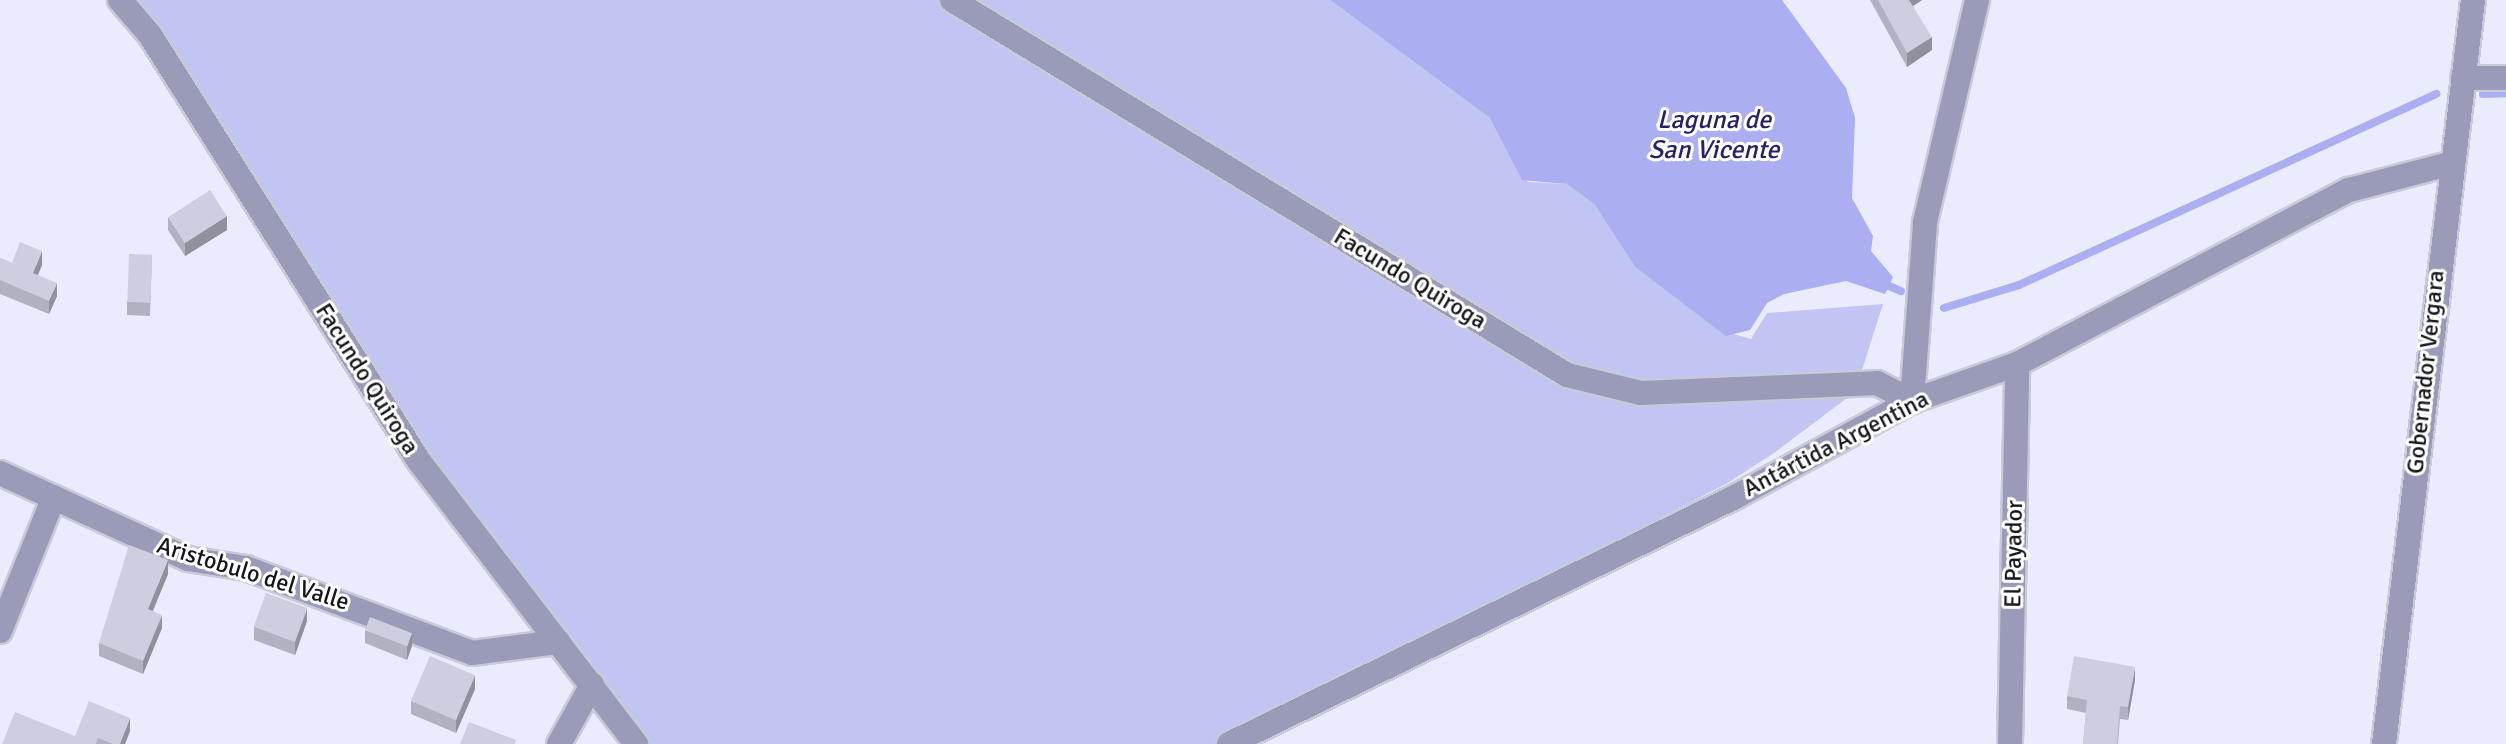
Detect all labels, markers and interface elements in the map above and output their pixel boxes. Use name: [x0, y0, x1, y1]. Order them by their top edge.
water label: Laguna de San Vicente: [1649, 105, 1779, 166]
street label: Facundo Quiroga: [1329, 222, 1491, 336]
street label: Gobernador Vergara: [2401, 269, 2451, 475]
street label: Facundo Quiroga: [309, 298, 425, 460]
street label: Antártida Argentina: [1738, 385, 1934, 503]
street label: El Payador: [1999, 500, 2029, 608]
street label: Aristobulo del Valle: [153, 531, 353, 617]

